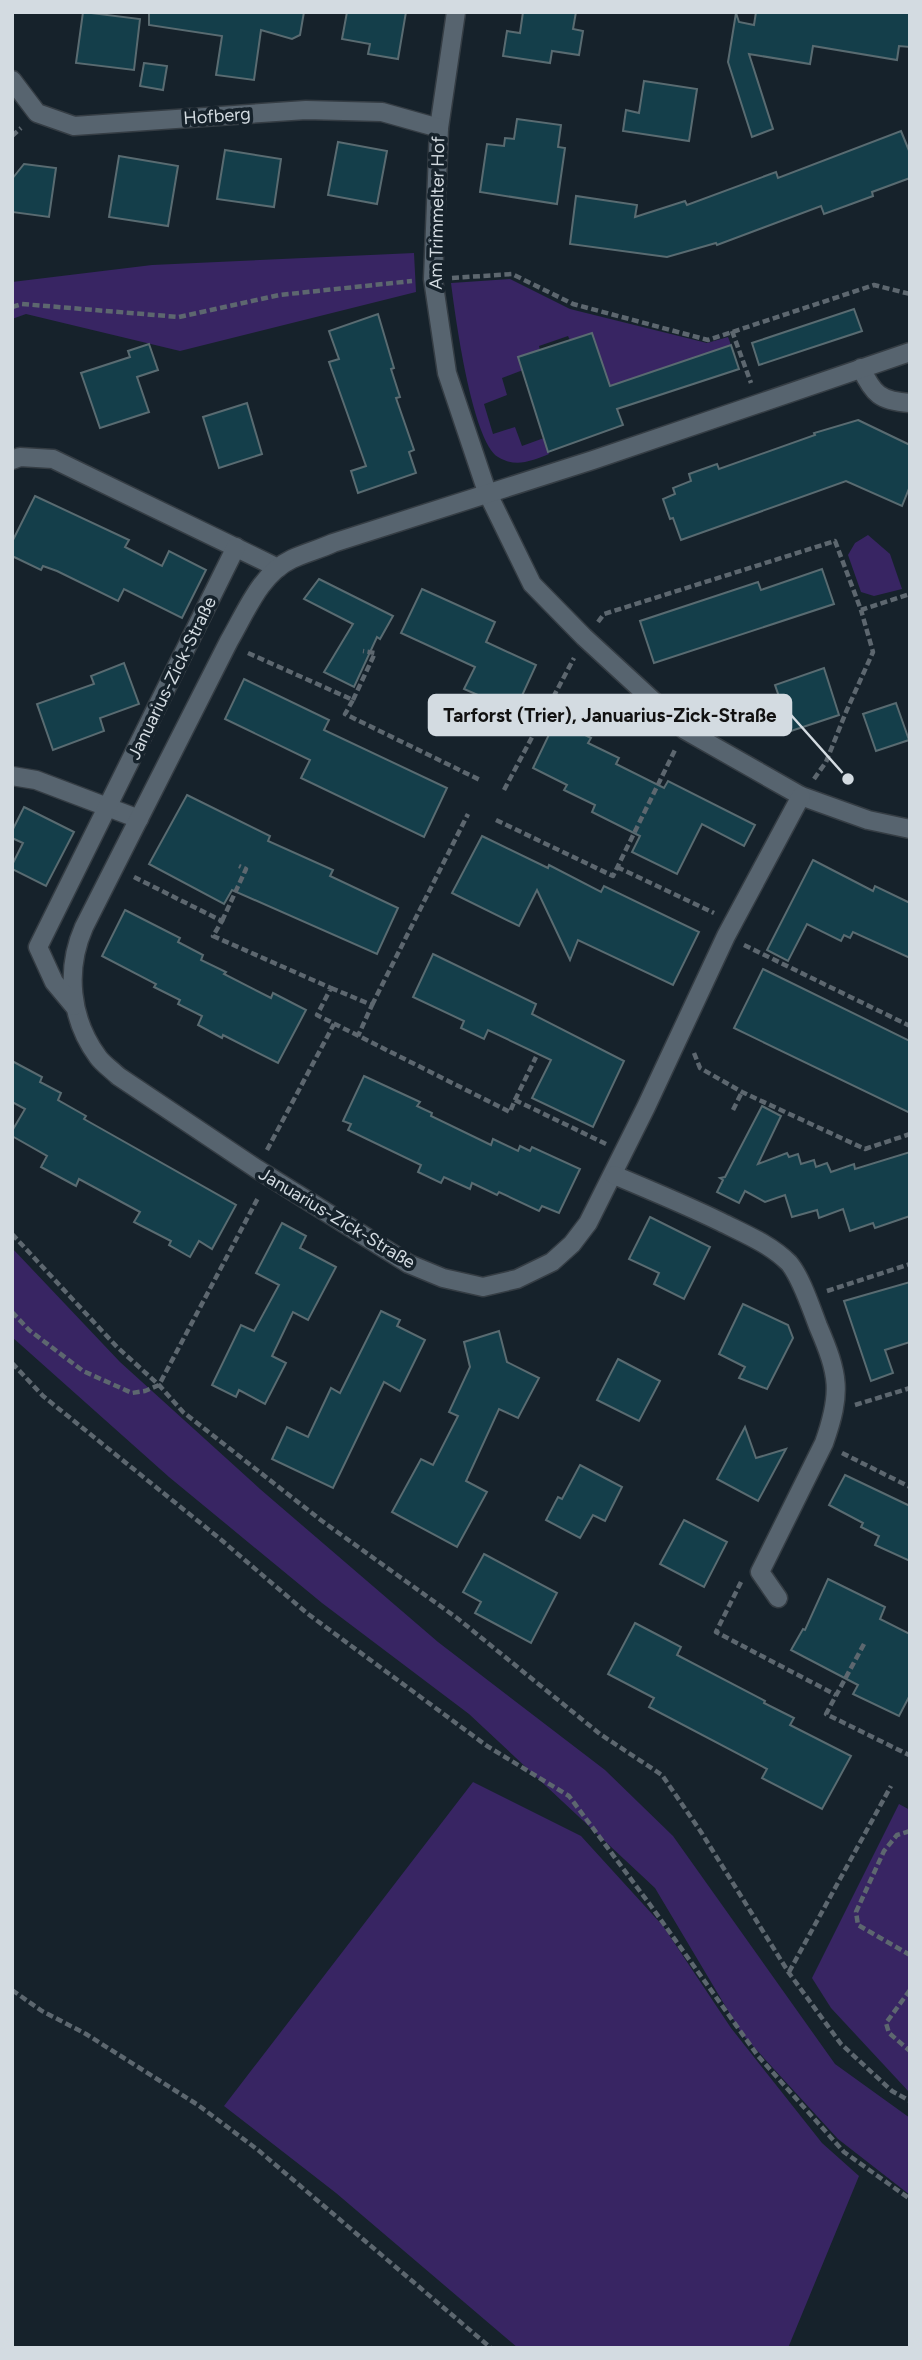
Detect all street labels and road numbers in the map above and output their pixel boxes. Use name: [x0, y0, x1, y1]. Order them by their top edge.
street label: Hofberg: [182, 103, 252, 129]
street label: Am Trimmelter Hof: [425, 136, 449, 290]
street label: Januarius-Zick-Straße: [123, 593, 221, 763]
street label: Januarius-Zick-Straße: [255, 1163, 419, 1274]

